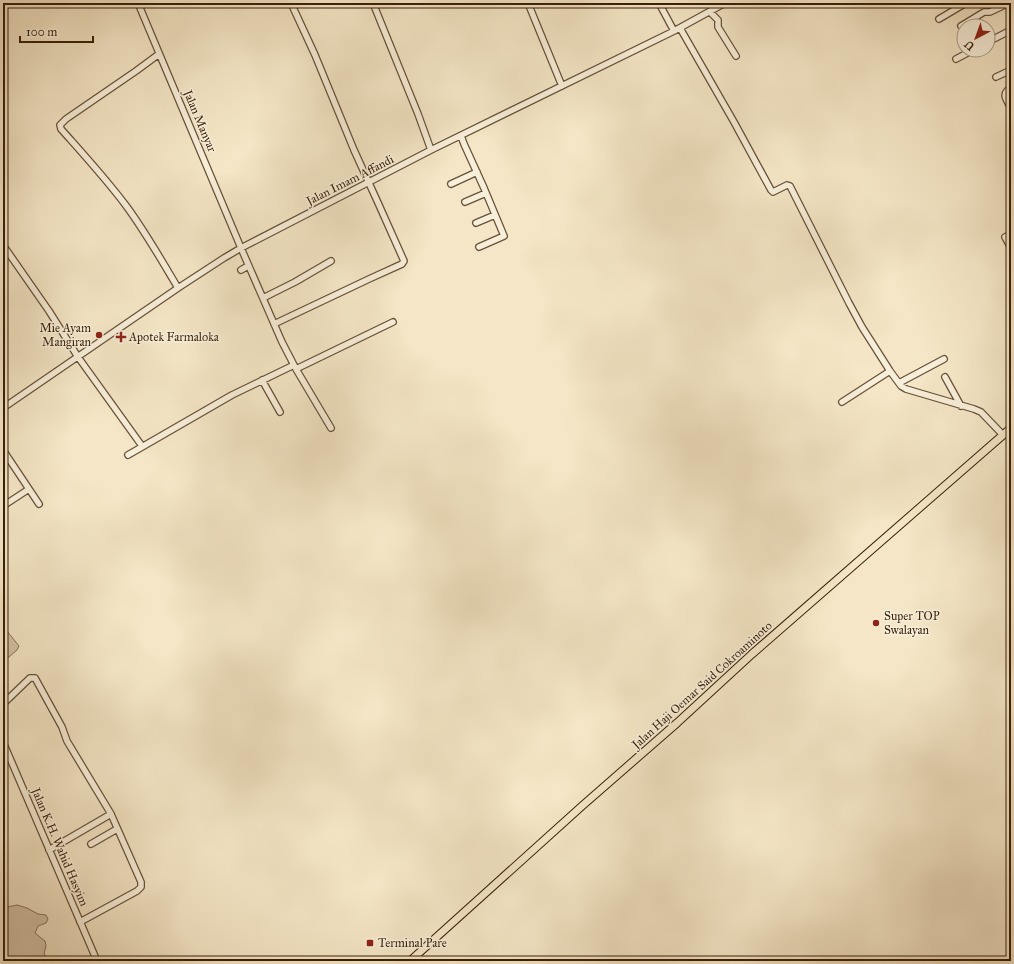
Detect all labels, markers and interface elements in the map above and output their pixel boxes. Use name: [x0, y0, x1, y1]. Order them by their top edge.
scale bar: [20, 18, 93, 44]
north arrow: [956, 18, 996, 58]
text: 100 m: [26, 25, 57, 39]
text: U: [962, 37, 977, 53]
street label: Jalan Manyar: [179, 86, 220, 155]
street label: Jalan Imam Affandi: [302, 152, 397, 210]
place label: Mie Ayam Mangiran: [39, 321, 92, 350]
marker: Mie Ayam Mangiran: [94, 330, 104, 340]
place label: Apotek Farmaloka: [128, 330, 220, 344]
marker: Apotek Farmaloka: [116, 332, 126, 342]
place label: Super TOP Swalayan: [884, 609, 940, 637]
street label: Jalan Haji Oemar Said Cokroaminoto: [628, 618, 775, 754]
marker: Super TOP Swalayan: [871, 618, 881, 628]
street label: Jalan K.H. Wahid Hasyim: [27, 784, 91, 909]
place label: Terminal Pare: [378, 936, 447, 950]
marker: Terminal Pare: [365, 938, 375, 948]

